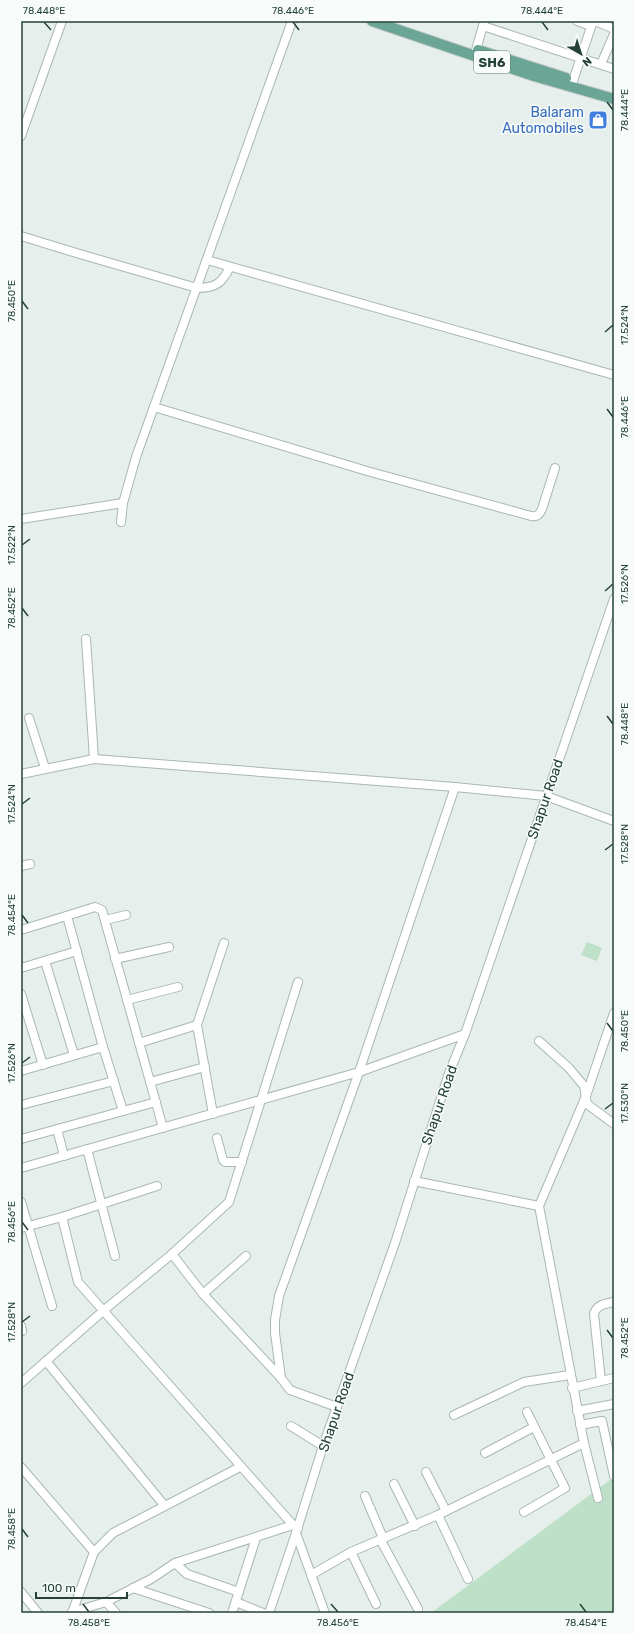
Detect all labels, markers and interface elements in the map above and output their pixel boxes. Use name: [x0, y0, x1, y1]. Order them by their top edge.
text: 78.448°E: [23, 5, 65, 17]
text: 78.446°E: [272, 5, 314, 17]
text: 78.444°E: [521, 5, 563, 17]
north arrow: [561, 34, 601, 74]
road number: SH6: [474, 51, 510, 73]
text: N: [580, 54, 594, 69]
text: 78.444°E: [619, 89, 631, 131]
place label: Balaram Automobiles: [502, 104, 584, 137]
shop icon: Balaram Automobiles: [587, 109, 609, 131]
text: 78.450°E: [6, 280, 18, 322]
text: 17.524°N: [619, 305, 631, 345]
text: 78.446°E: [619, 396, 631, 438]
text: 17.522°N: [6, 525, 18, 565]
text: 17.526°N: [619, 564, 631, 604]
text: 78.452°E: [6, 587, 18, 629]
text: 78.448°E: [619, 703, 631, 745]
street label: Shapur Road: [524, 757, 567, 841]
text: 17.524°N: [6, 784, 18, 824]
text: 17.528°N: [619, 824, 631, 864]
text: 78.454°E: [6, 894, 18, 936]
text: 78.450°E: [619, 1010, 631, 1052]
text: 17.526°N: [6, 1043, 18, 1083]
street label: Shapur Road: [418, 1063, 461, 1147]
text: 17.530°N: [619, 1083, 631, 1123]
text: 78.456°E: [6, 1201, 18, 1243]
text: 17.528°N: [6, 1302, 18, 1342]
text: 78.452°E: [619, 1317, 631, 1359]
street label: Shapur Road: [315, 1370, 358, 1454]
text: 78.458°E: [6, 1508, 18, 1550]
scale bar: [36, 1574, 127, 1600]
text: 100 m: [42, 1581, 76, 1595]
text: 78.458°E: [68, 1617, 110, 1629]
text: 78.456°E: [317, 1617, 359, 1629]
text: 78.454°E: [565, 1617, 607, 1629]

